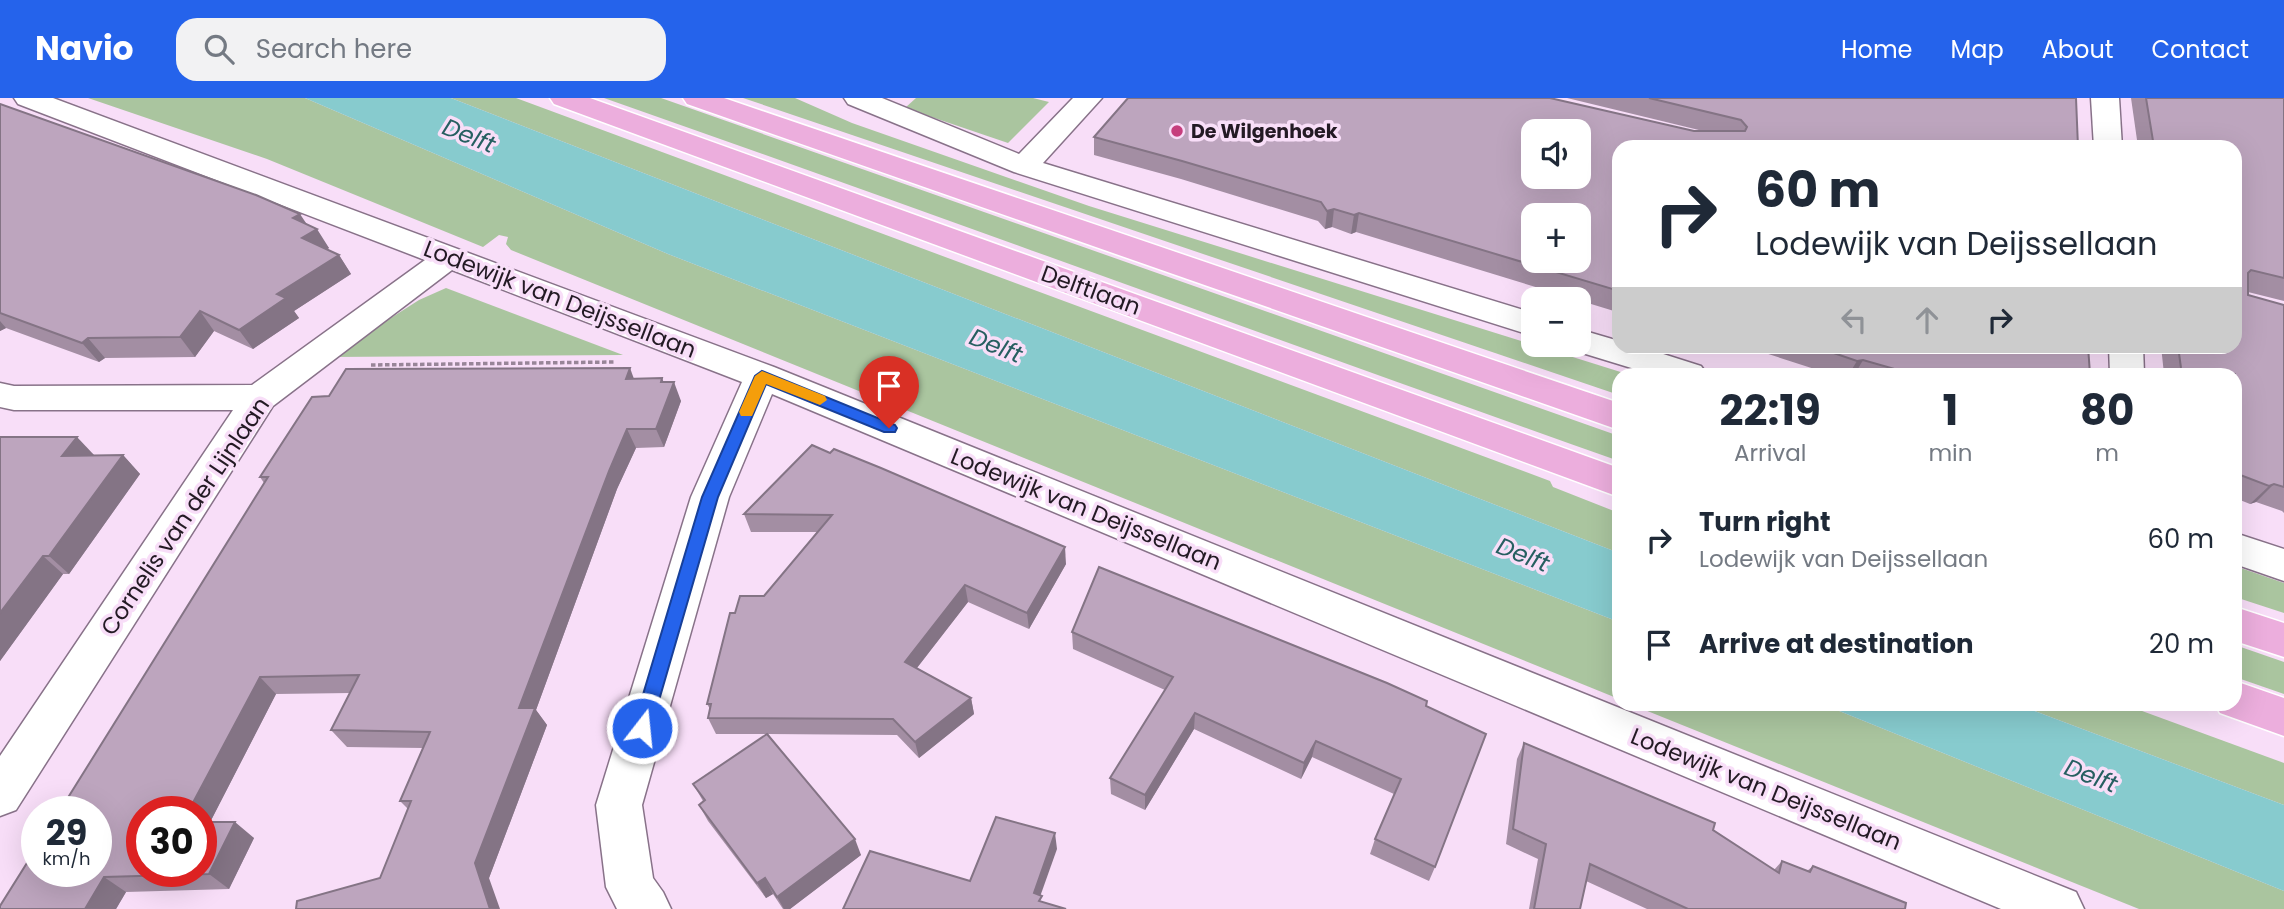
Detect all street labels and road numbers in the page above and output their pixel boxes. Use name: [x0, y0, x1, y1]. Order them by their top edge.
street label: Lodewijk van Deijssellaan: [419, 232, 701, 366]
street label: Delftlaan: [1037, 257, 1145, 323]
street label: Cornelis van der Lijnlaan: [93, 391, 277, 641]
street label: Lodewijk van Deijssellaan: [946, 440, 1226, 578]
street label: Lodewijk van Deijssellaan: [1626, 720, 1906, 858]

